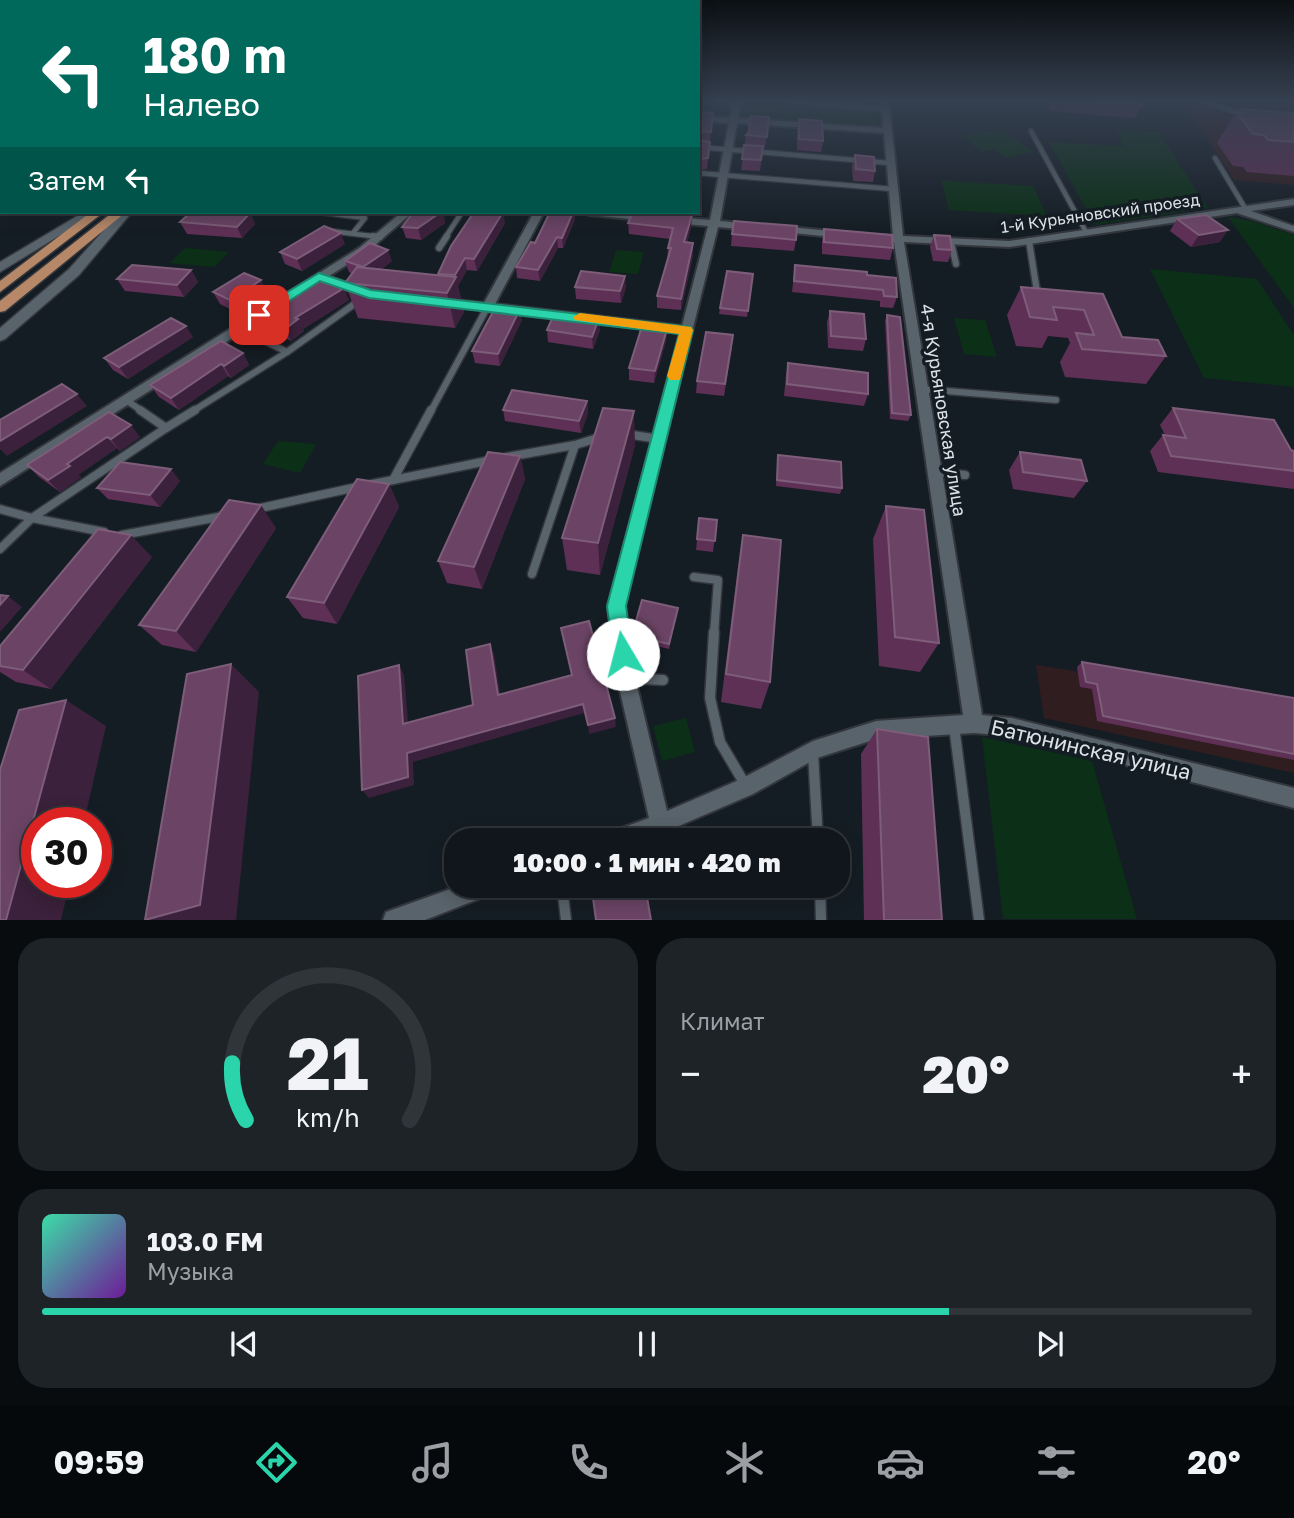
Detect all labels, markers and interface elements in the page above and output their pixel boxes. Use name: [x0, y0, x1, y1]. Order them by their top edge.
text: 180 m: [143, 25, 287, 84]
icon: left: [28, 28, 119, 119]
text: Налево: [143, 85, 260, 123]
icon: left: [119, 161, 157, 199]
text: Затем: [28, 165, 105, 196]
street label: 1-й Курьяновский проезд: [999, 189, 1201, 237]
pin: [229, 285, 289, 345]
icon: arrive: [240, 296, 278, 334]
street label: 4-я Курьяновская улица: [916, 302, 972, 518]
position arrow: [586, 617, 660, 691]
street label: Батюнинская улица: [988, 713, 1194, 785]
speed limit sign: 30: [21, 807, 112, 898]
text: 10:00 · 1 мин · 420 m: [513, 847, 781, 878]
text: Климат: [680, 1007, 765, 1035]
text: 21: [287, 1020, 369, 1107]
text: 20°: [923, 1042, 1009, 1104]
text: −: [680, 1051, 701, 1096]
text: +: [1231, 1051, 1252, 1096]
text: km/h: [296, 1102, 360, 1133]
text: 103.0 FM: [147, 1226, 263, 1257]
text: Музыка: [147, 1257, 234, 1285]
icon: previous: [225, 1325, 263, 1363]
icon: pause: [628, 1325, 666, 1363]
icon: next: [1031, 1325, 1069, 1363]
icon: directions: [252, 1438, 301, 1487]
icon: music: [408, 1438, 457, 1487]
icon: phone: [564, 1438, 613, 1487]
icon: climate: [720, 1438, 769, 1487]
icon: car: [876, 1438, 925, 1487]
icon: filters: [1032, 1438, 1081, 1487]
text: 09:59: [53, 1443, 145, 1481]
text: 20°: [1188, 1443, 1240, 1481]

